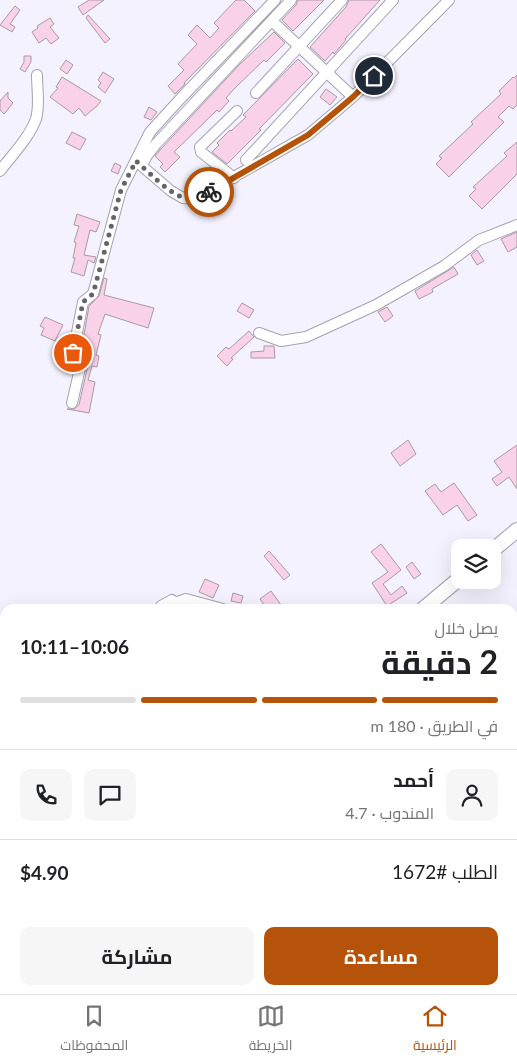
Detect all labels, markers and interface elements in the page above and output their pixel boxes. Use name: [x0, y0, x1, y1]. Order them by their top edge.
pin: [353, 55, 395, 97]
icon: home: [360, 62, 388, 90]
courier: [184, 167, 234, 217]
icon: bike: [195, 178, 223, 206]
pin: [52, 332, 94, 374]
icon: bag: [59, 339, 87, 367]
map controls: [451, 539, 501, 589]
button: layers: [451, 539, 501, 589]
text: يصل خلال: [435, 618, 498, 637]
text: 10:06–10:11: [20, 635, 129, 658]
text: 2 دقيقة: [381, 642, 498, 681]
text: في الطريق · 180 m: [370, 716, 498, 735]
text: أحمد: [393, 768, 434, 791]
button: phone: [20, 769, 72, 821]
button: chat: [84, 769, 136, 821]
button: person: [446, 769, 498, 821]
text: المندوب · 4.7: [345, 803, 434, 822]
text: الطلب #1672: [392, 860, 498, 883]
text: $4.90: [20, 861, 69, 884]
button: مشاركة: [20, 927, 254, 985]
button: مساعدة: [264, 927, 498, 985]
tab: المحفوظات: [60, 1002, 128, 1058]
tab: الخريطة: [249, 1002, 292, 1058]
tab: الرئيسية: [413, 1002, 457, 1058]

